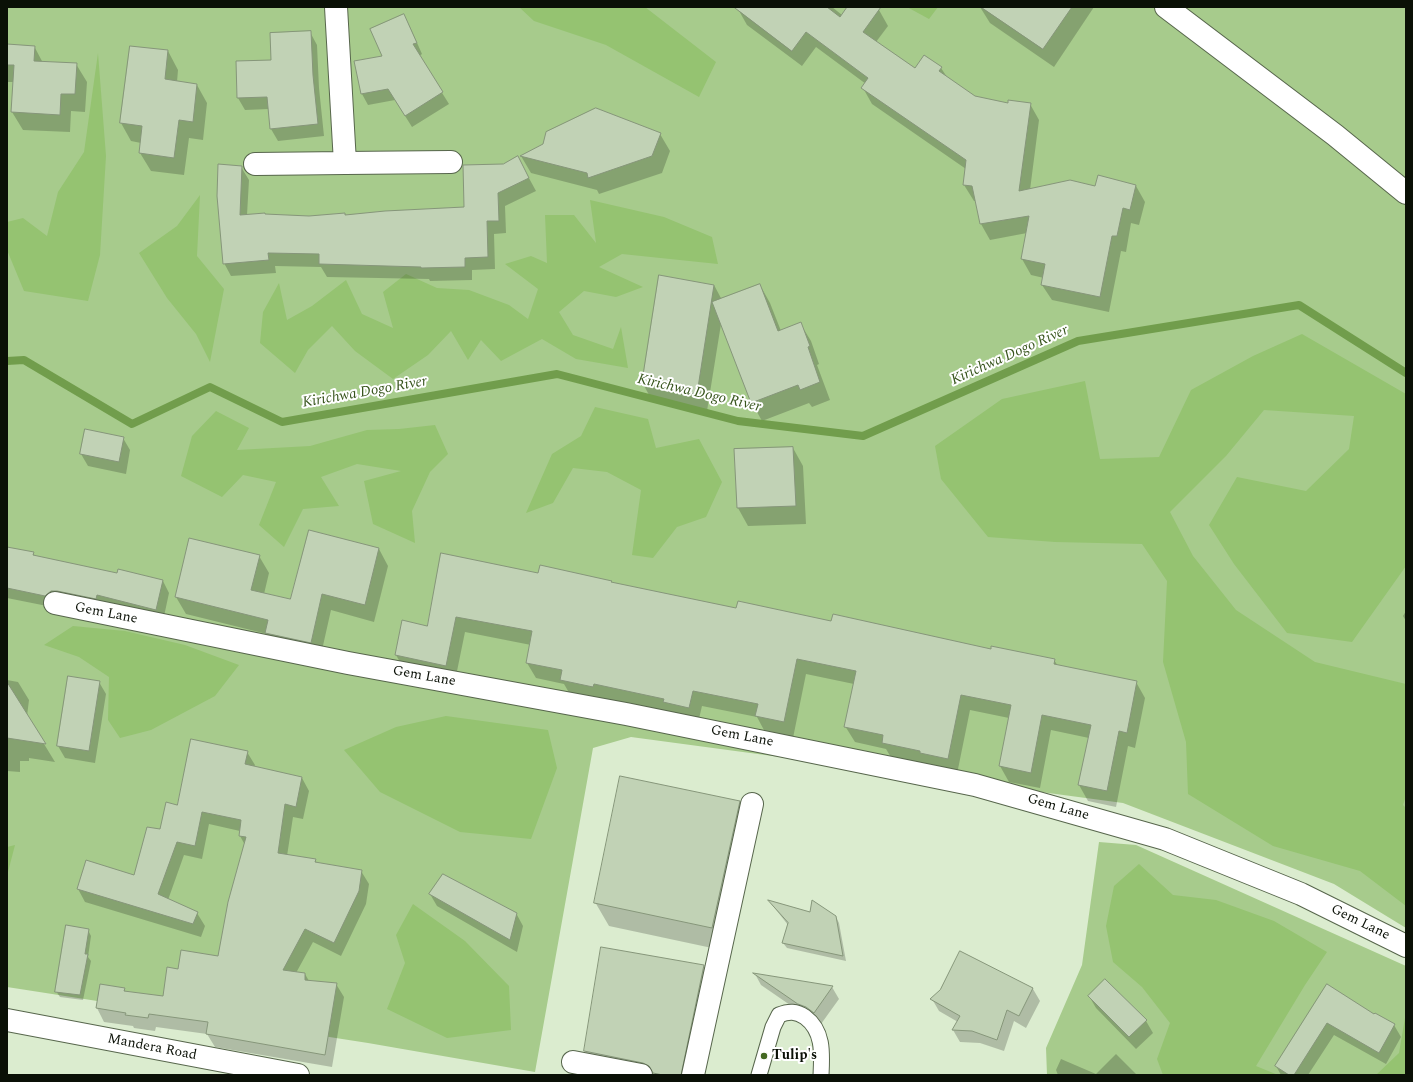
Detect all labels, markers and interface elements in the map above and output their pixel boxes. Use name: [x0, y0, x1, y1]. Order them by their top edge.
water label: Kirichwa Dogo River: [949, 322, 1071, 390]
water label: Kirichwa Dogo River: [635, 371, 763, 417]
water label: Kirichwa Dogo River: [301, 373, 429, 413]
street label: Gem Lane: [73, 600, 139, 628]
street label: Gem Lane: [391, 663, 457, 691]
street label: Gem Lane: [709, 723, 775, 751]
street label: Gem Lane: [1025, 791, 1091, 825]
street label: Gem Lane: [1328, 901, 1392, 945]
street label: Mandera Road: [106, 1031, 198, 1065]
place label: Tulip's: [772, 1048, 817, 1064]
marker: Tulip's: [759, 1051, 769, 1061]

